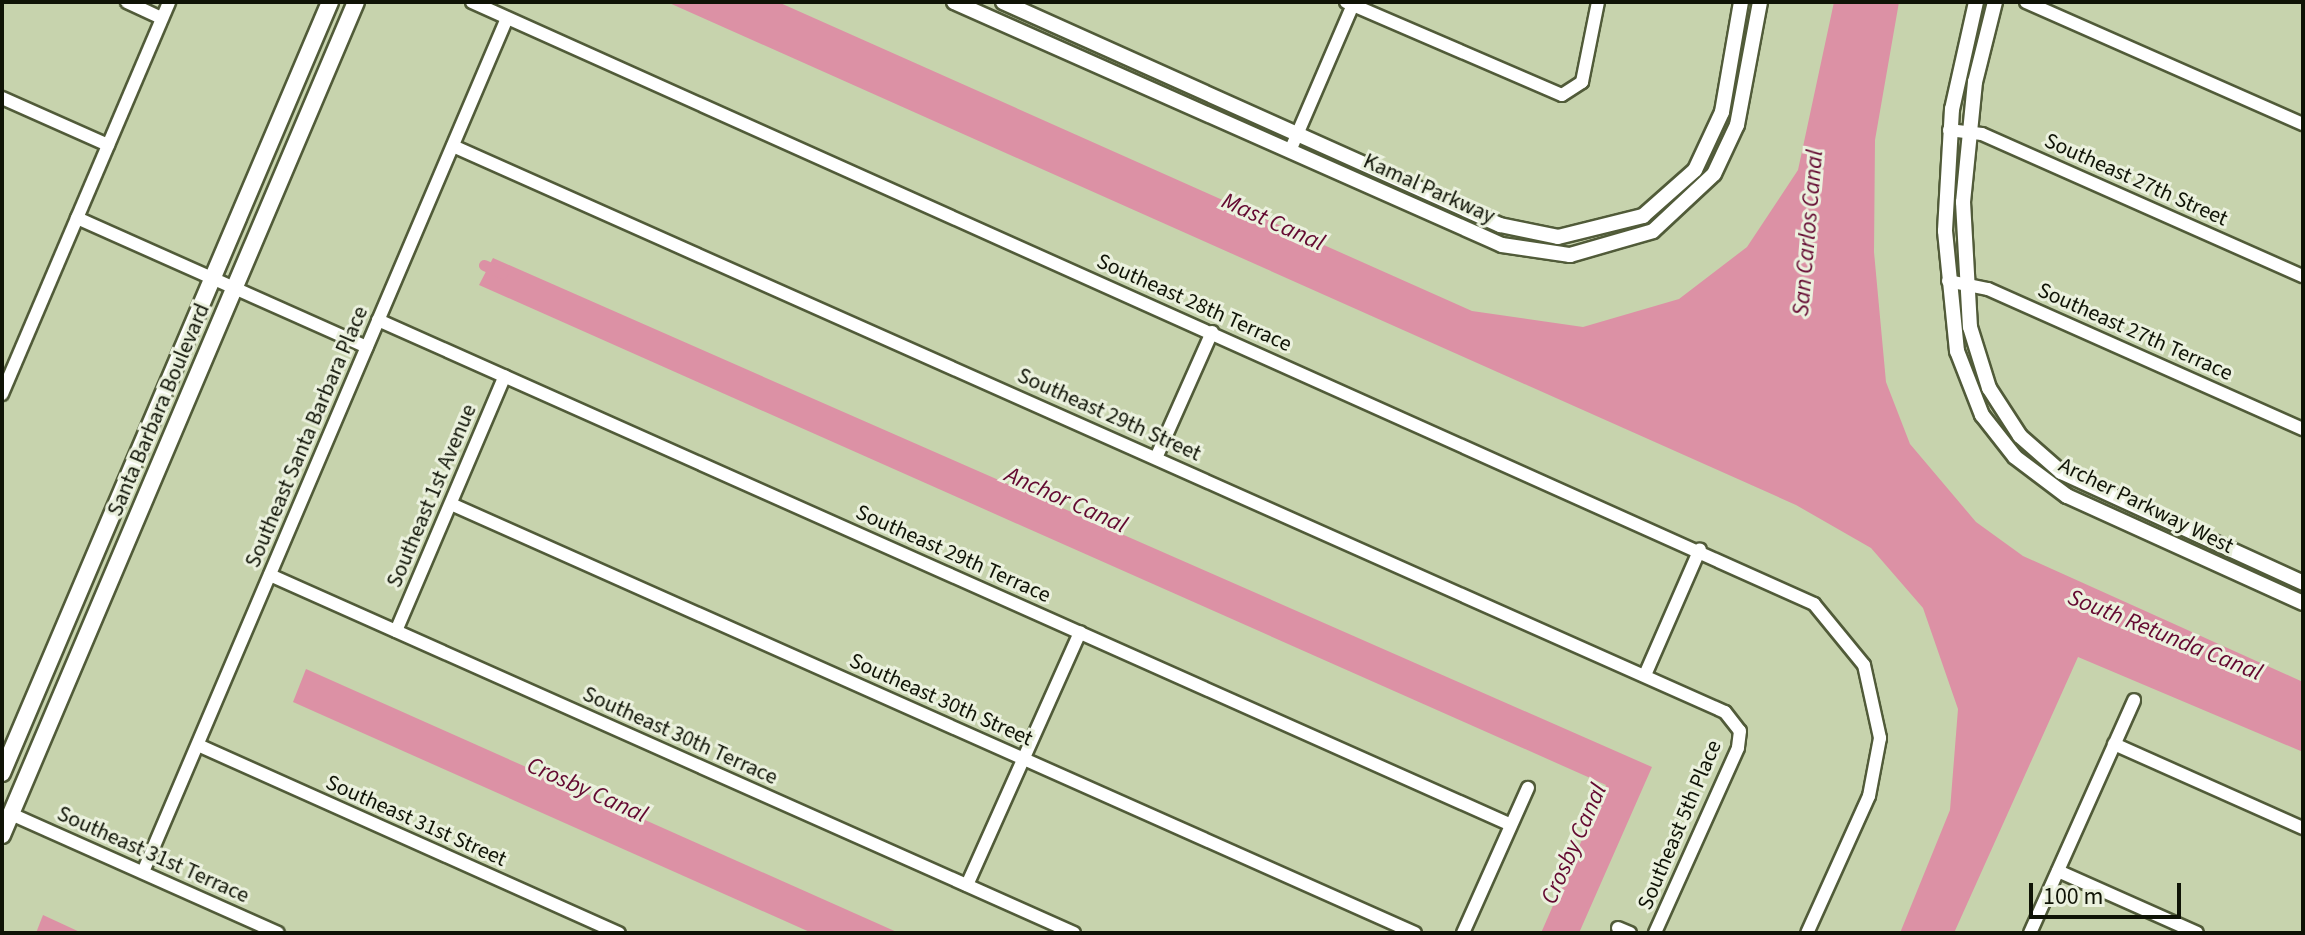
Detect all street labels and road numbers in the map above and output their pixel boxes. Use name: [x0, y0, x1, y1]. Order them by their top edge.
street label: Southeast 27th Street: [2040, 128, 2232, 232]
street label: Kamal Parkway: [1359, 148, 1499, 230]
street label: Southeast 28th Terrace: [1092, 248, 1296, 358]
street label: Southeast 27th Terrace: [2033, 277, 2237, 387]
street label: Santa Barbara Boulevard: [102, 300, 216, 520]
street label: Southeast Santa Barbara Place: [240, 302, 374, 572]
street label: Southeast 29th Street: [1013, 363, 1205, 467]
street label: Southeast 1st Avenue: [381, 400, 483, 592]
street label: Archer Parkway West: [2054, 452, 2238, 560]
street label: Southeast 29th Terrace: [851, 499, 1055, 609]
street label: Southeast 30th Street: [845, 648, 1037, 752]
street label: Southeast 30th Terrace: [578, 681, 782, 791]
street label: Southeast 5th Place: [1632, 736, 1728, 914]
street label: Southeast 31st Street: [322, 769, 510, 873]
street label: Southeast 31st Terrace: [53, 801, 253, 909]

